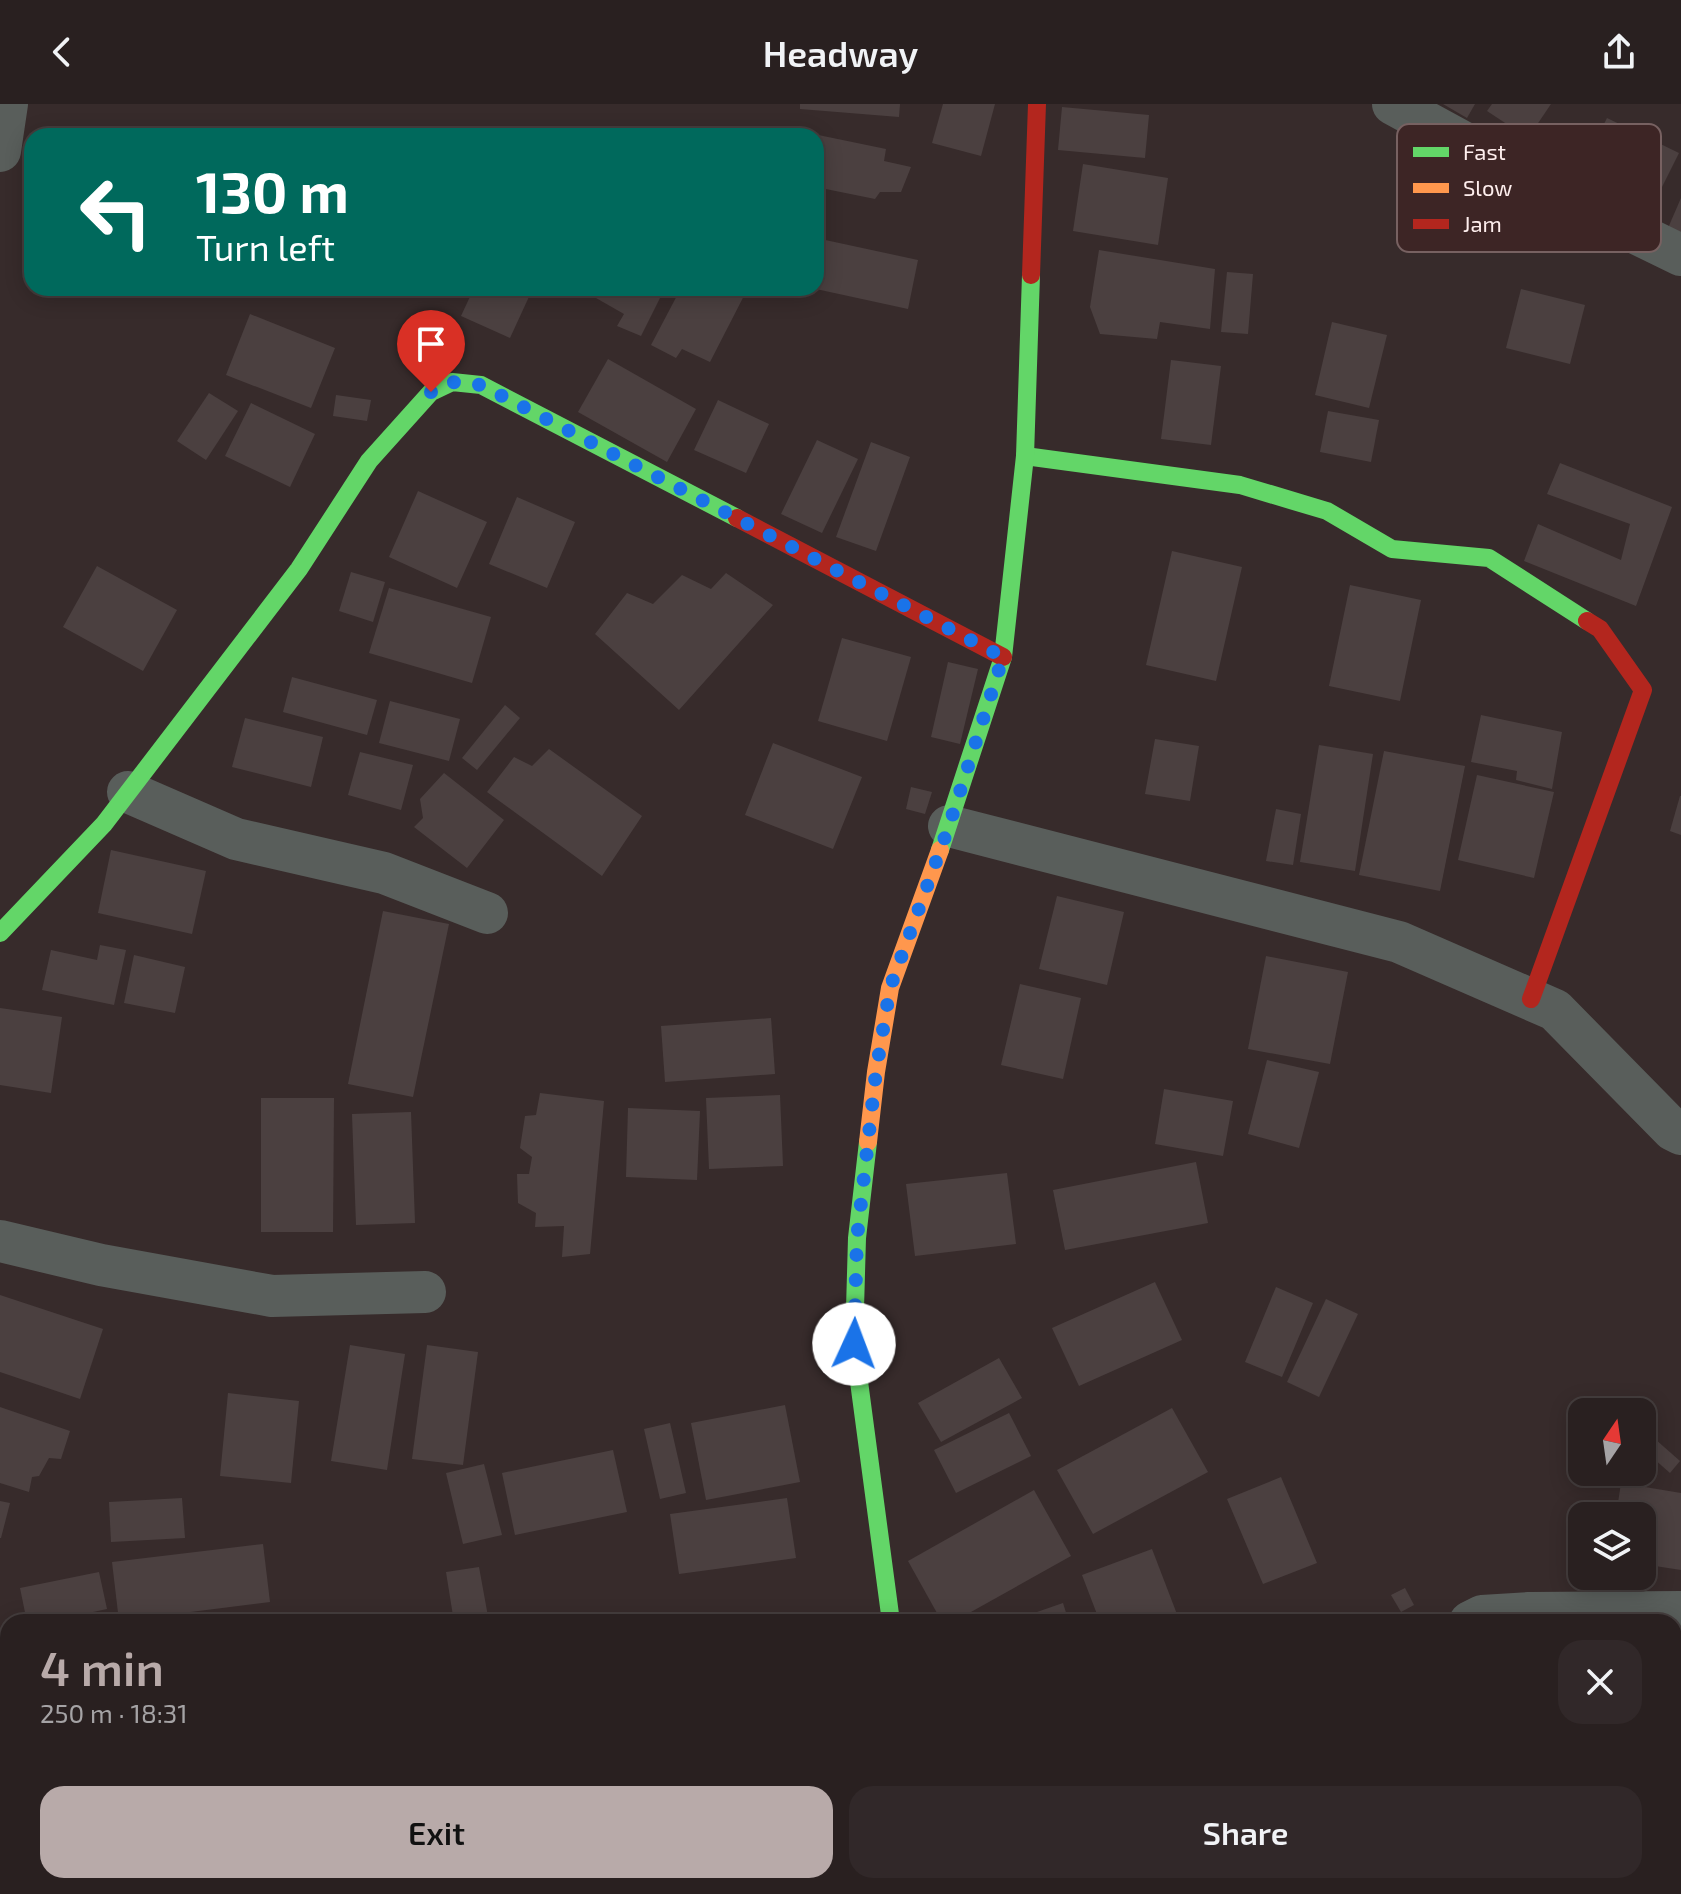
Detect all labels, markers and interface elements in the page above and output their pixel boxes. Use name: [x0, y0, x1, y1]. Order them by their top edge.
icon: back: [40, 30, 84, 74]
icon: share: [1597, 30, 1641, 74]
text: Headway: [763, 31, 918, 74]
legend: [1397, 124, 1661, 252]
text: Fast: [1463, 138, 1506, 164]
text: 130 m: [196, 157, 349, 224]
icon: left: [64, 160, 168, 264]
text: Slow: [1463, 174, 1512, 200]
text: Jam: [1463, 210, 1502, 236]
text: Turn left: [196, 225, 335, 268]
pin: [397, 310, 465, 392]
icon: arrive: [409, 322, 453, 366]
position arrow: [812, 1302, 896, 1386]
north arrow: [1568, 1398, 1656, 1486]
map controls: [1568, 1398, 1656, 1590]
button: layers: [1568, 1502, 1656, 1590]
text: 4 min: [40, 1638, 164, 1696]
button: close: [1558, 1640, 1642, 1724]
text: 250 m · 18:31: [40, 1697, 188, 1728]
button: Exit: [40, 1786, 833, 1878]
button: Share: [849, 1786, 1642, 1878]

